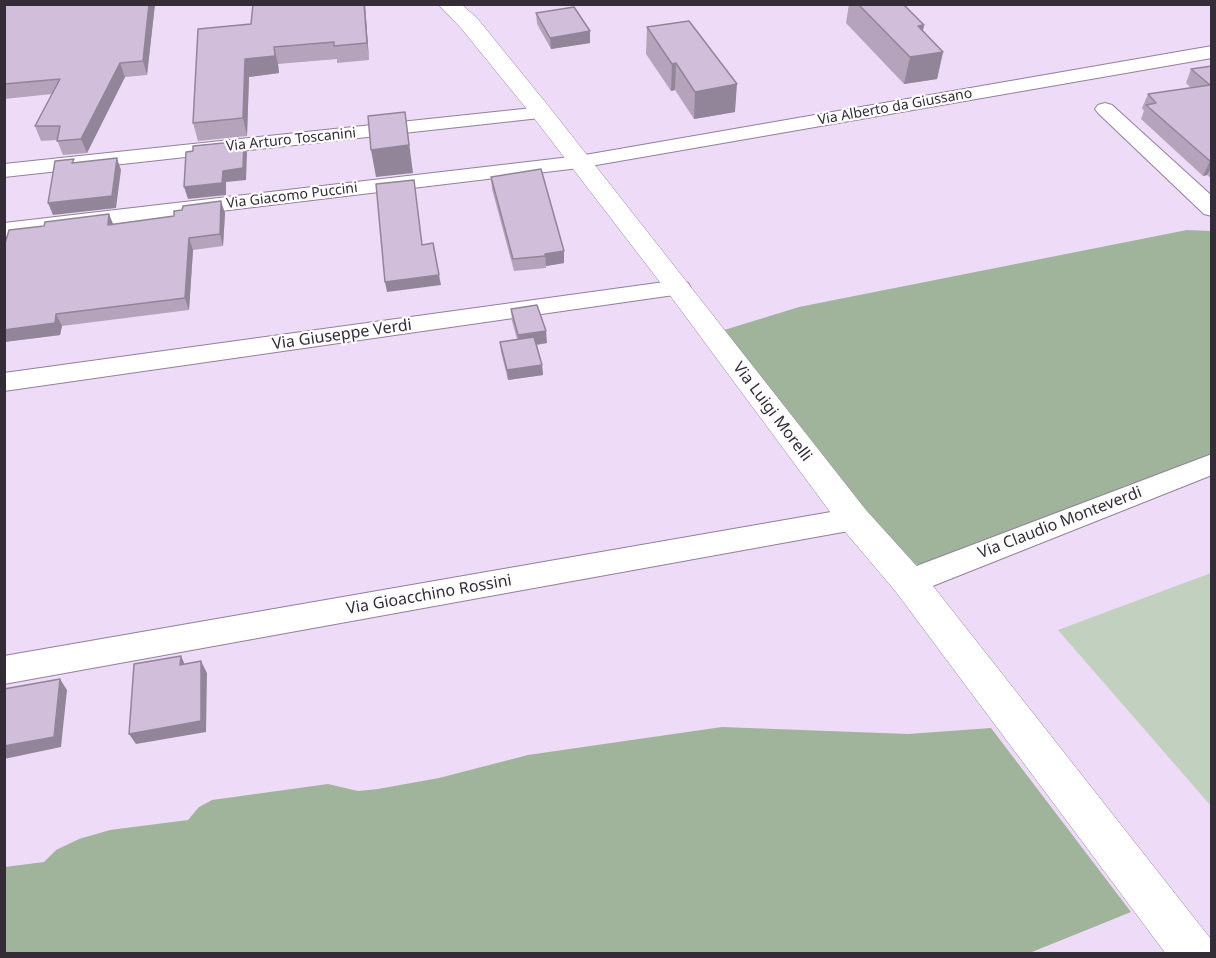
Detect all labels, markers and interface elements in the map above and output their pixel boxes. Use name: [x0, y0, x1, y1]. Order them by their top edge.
street label: Via Alberto da Giussano: [816, 85, 974, 129]
street label: Via Arturo Toscanini: [225, 125, 357, 155]
street label: Via Giacomo Puccini: [225, 180, 359, 212]
street label: Via Giuseppe Verdi: [271, 316, 413, 354]
street label: Via Luigi Morelli: [728, 359, 816, 465]
street label: Via Claudio Monteverdi: [975, 483, 1145, 563]
street label: Via Gioacchino Rossini: [345, 571, 513, 619]

